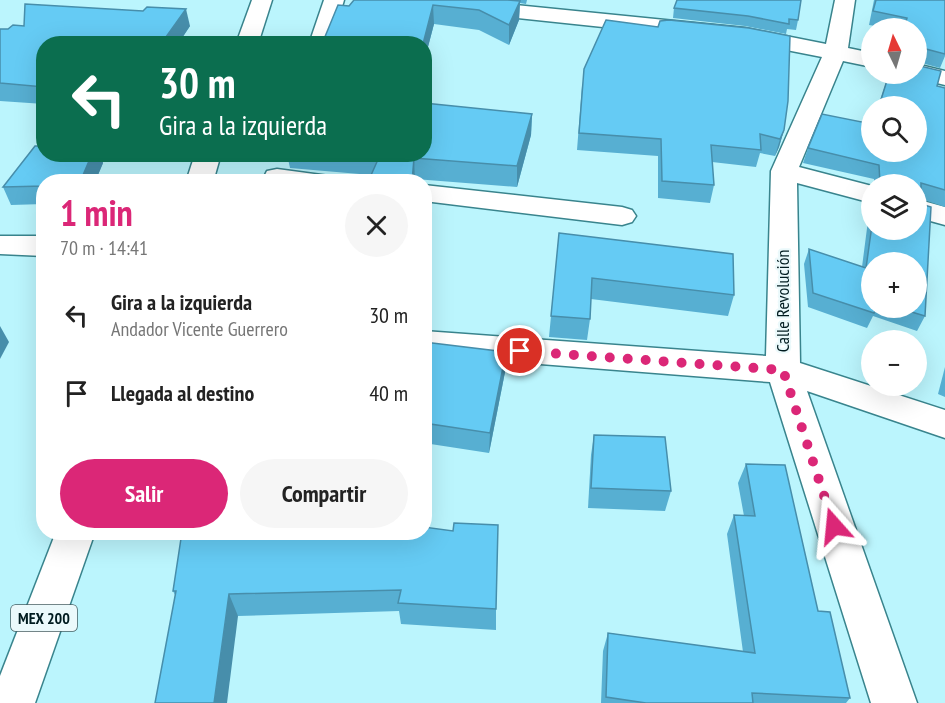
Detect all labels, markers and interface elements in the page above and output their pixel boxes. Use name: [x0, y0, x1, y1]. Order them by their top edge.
north arrow: [861, 18, 927, 84]
map controls: [861, 18, 927, 396]
text: 30 m: [159, 55, 236, 110]
icon: left: [60, 60, 138, 138]
button: search: [861, 96, 927, 162]
text: Gira a la izquierda: [159, 108, 327, 142]
button: layers: [861, 174, 927, 240]
text: 1 min: [60, 189, 133, 236]
button: close: [345, 194, 408, 257]
text: 70 m · 14:41: [60, 235, 148, 261]
street label: Calle Revolución: [771, 250, 794, 352]
button: +: [861, 252, 927, 318]
text: Gira a la izquierda: [111, 288, 252, 316]
icon: left: [60, 299, 93, 332]
text: 30 m: [369, 301, 408, 329]
text: Andador Vicente Guerrero: [111, 316, 288, 342]
pin: [494, 325, 545, 376]
button: −: [861, 330, 927, 396]
icon: arrive: [503, 334, 536, 367]
icon: arrive: [60, 377, 93, 410]
text: Llegada al destino: [111, 379, 254, 407]
text: 40 m: [369, 379, 408, 407]
button: Salir: [60, 459, 228, 528]
button: Compartir: [240, 459, 408, 528]
position arrow: [802, 494, 866, 558]
road number: MEX 200: [11, 605, 77, 631]

